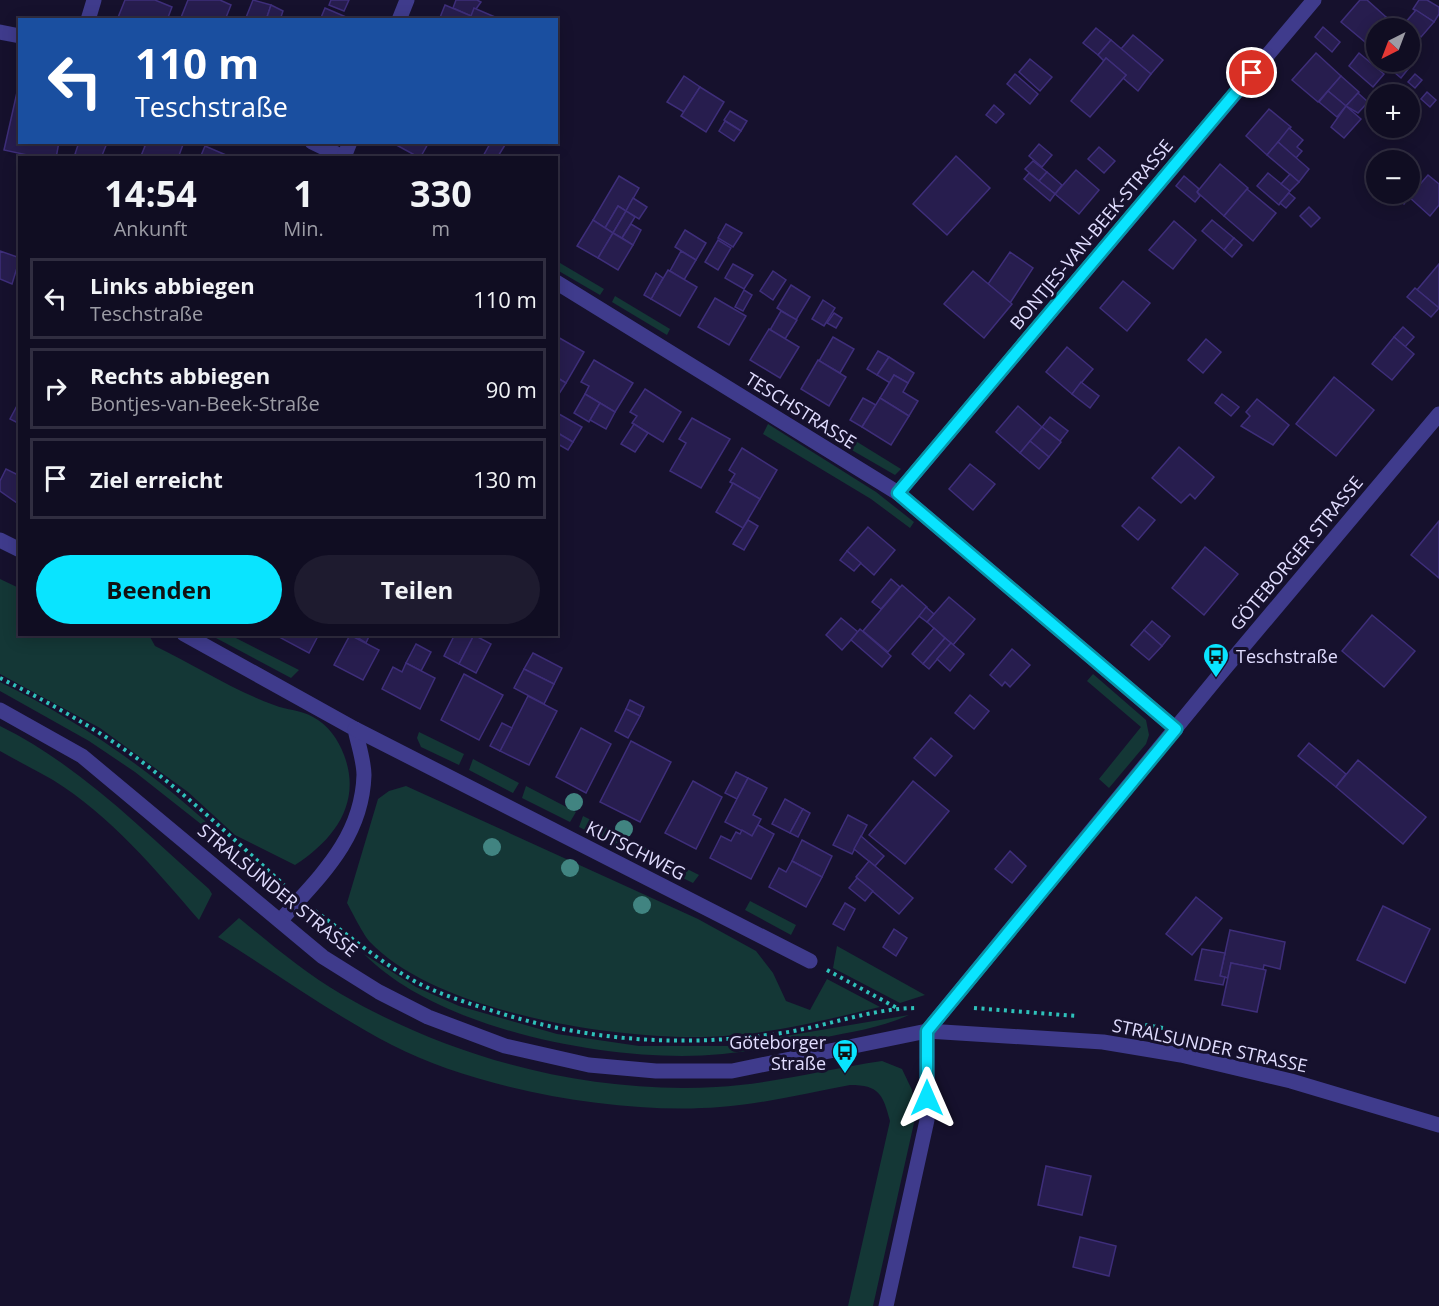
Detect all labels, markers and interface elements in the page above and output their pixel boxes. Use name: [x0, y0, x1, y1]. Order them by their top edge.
north arrow: [1366, 18, 1420, 72]
map controls: [1366, 18, 1420, 204]
text: 110 m: [135, 34, 259, 91]
icon: left: [36, 42, 114, 120]
pin: [1226, 47, 1277, 98]
icon: arrive: [1235, 56, 1268, 89]
button: +: [1366, 84, 1420, 138]
text: Teschstraße: [135, 88, 288, 125]
street label: BONTJES-VAN-BEEK-STRASSE: [1004, 134, 1178, 334]
button: −: [1366, 150, 1420, 204]
text: 14:54: [104, 169, 197, 218]
text: 1: [293, 169, 314, 218]
text: 330: [410, 169, 472, 218]
text: Ankunft: [114, 215, 187, 242]
text: Min.: [283, 215, 324, 242]
text: m: [432, 215, 450, 242]
text: Links abbiegen: [90, 270, 255, 300]
icon: left: [39, 282, 72, 315]
text: 110 m: [473, 284, 537, 314]
text: Teschstraße: [90, 300, 203, 327]
text: Rechts abbiegen: [90, 360, 270, 390]
street label: TESCHSTRASSE: [741, 366, 861, 454]
icon: right: [39, 372, 72, 405]
text: 90 m: [486, 374, 537, 404]
text: Bontjes-van-Beek-Straße: [90, 390, 320, 417]
icon: arrive: [39, 462, 72, 495]
text: Ziel erreicht: [90, 464, 223, 494]
text: 130 m: [473, 464, 537, 494]
street label: GÖTEBORGER STRASSE: [1224, 471, 1368, 635]
button: Beenden: [36, 555, 282, 624]
button: Teilen: [294, 555, 540, 624]
bus stop icon: Teschstraße: [1201, 641, 1231, 679]
place label: Teschstraße: [1236, 644, 1338, 668]
street label: KUTSCHWEG: [582, 815, 690, 885]
street label: STRALSUNDER STRASSE: [193, 818, 363, 962]
street label: STRALSUNDER STRASSE: [1110, 1013, 1310, 1077]
place label: Göteborger Straße: [729, 1030, 827, 1075]
bus stop icon: Göteborger Straße: [830, 1037, 860, 1075]
position arrow: [895, 1066, 959, 1130]

